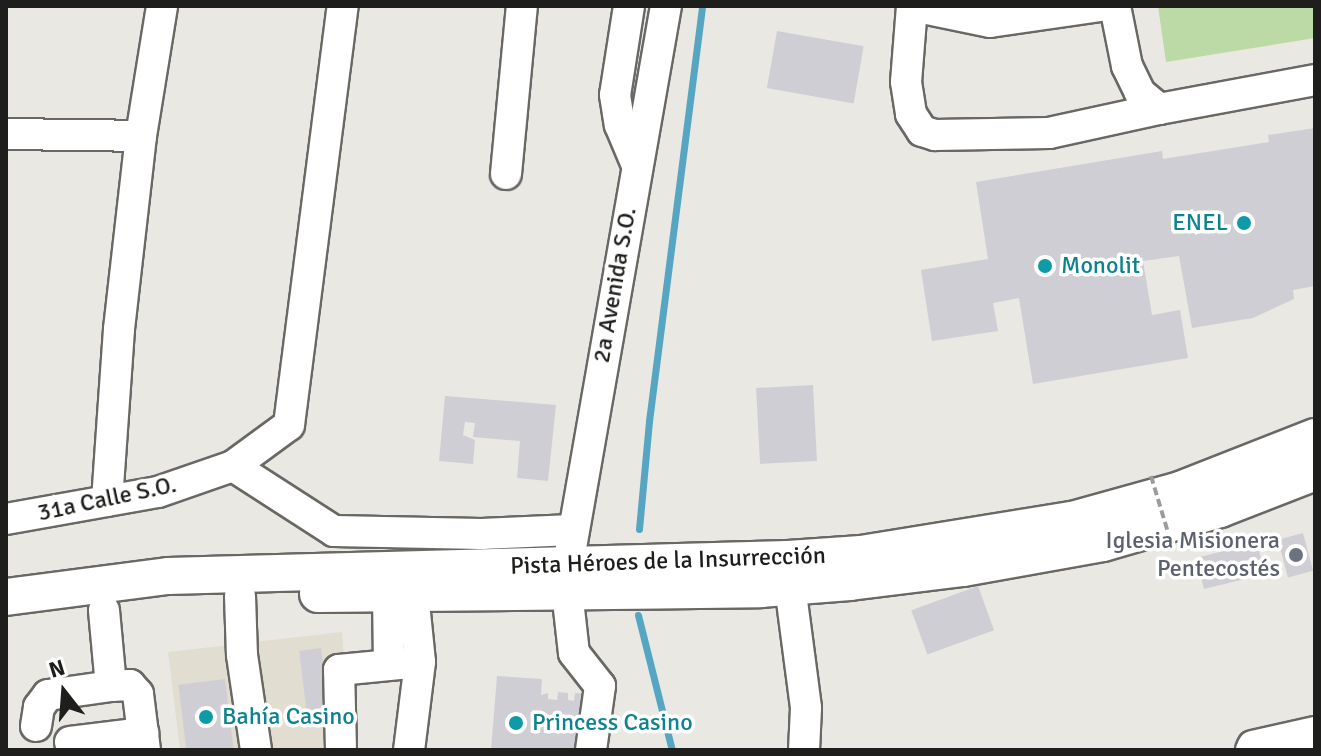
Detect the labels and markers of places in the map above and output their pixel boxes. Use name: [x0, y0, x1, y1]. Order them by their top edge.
place label: ENEL: [1172, 209, 1228, 237]
marker: ENEL: [1235, 214, 1253, 232]
place label: Monolit: [1061, 252, 1140, 280]
marker: Monolit: [1036, 257, 1054, 275]
place label: Iglesia Misionera Pentecostés: [1106, 527, 1280, 583]
marker: Iglesia Misionera Pentecostés: [1287, 546, 1305, 564]
place label: Bahía Casino: [222, 703, 355, 731]
marker: Bahía Casino: [197, 708, 215, 726]
place label: Princess Casino: [532, 709, 693, 737]
marker: Princess Casino: [507, 714, 525, 732]

